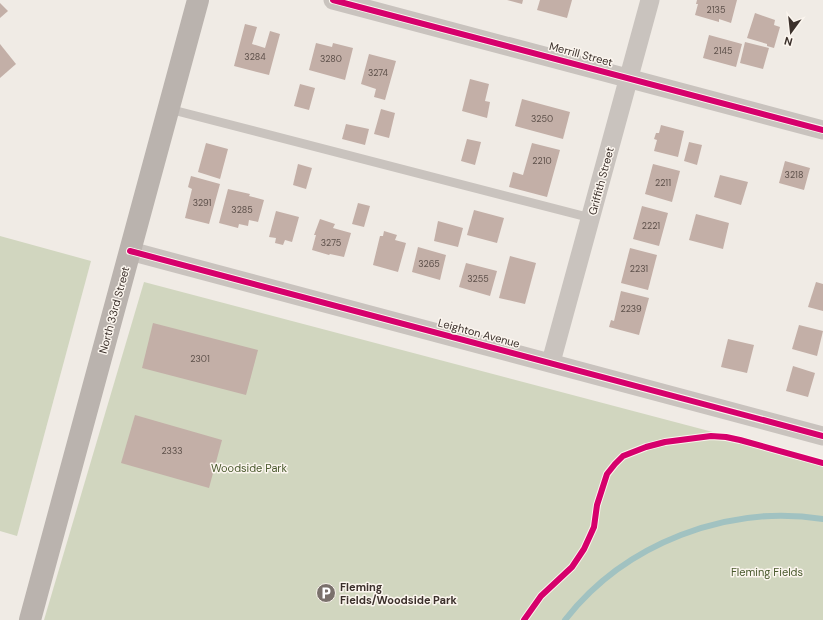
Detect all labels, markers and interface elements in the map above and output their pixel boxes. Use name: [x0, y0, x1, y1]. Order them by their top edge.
house number: 2135: [707, 4, 725, 16]
north arrow: [771, 12, 811, 52]
text: N: [783, 34, 794, 49]
street label: Merrill Street: [548, 39, 614, 69]
house number: 2145: [714, 45, 732, 57]
house number: 3284: [244, 51, 266, 63]
house number: 3280: [320, 53, 342, 65]
house number: 3274: [368, 67, 389, 79]
house number: 3250: [531, 113, 553, 125]
street label: Griffith Street: [585, 146, 617, 216]
house number: 2210: [532, 155, 552, 167]
house number: 3218: [785, 169, 803, 181]
house number: 2211: [655, 177, 671, 189]
house number: 3291: [193, 197, 212, 209]
house number: 3285: [231, 204, 253, 216]
house number: 2221: [642, 220, 660, 232]
house number: 3275: [321, 237, 341, 249]
house number: 3265: [418, 258, 440, 270]
house number: 2231: [630, 263, 648, 275]
street label: North 33rd Street: [96, 265, 132, 355]
house number: 3255: [467, 273, 489, 285]
house number: 2239: [620, 303, 642, 315]
street label: Leighton Avenue: [437, 315, 521, 351]
house number: 2301: [190, 353, 210, 365]
house number: 2333: [161, 445, 183, 457]
park label: Woodside Park: [211, 461, 287, 475]
park label: Fleming Fields: [731, 565, 803, 579]
place label: Fleming Fields/Woodside Park: [340, 580, 457, 607]
parking icon: Fleming Fields/Woodside Park: [315, 582, 337, 604]

